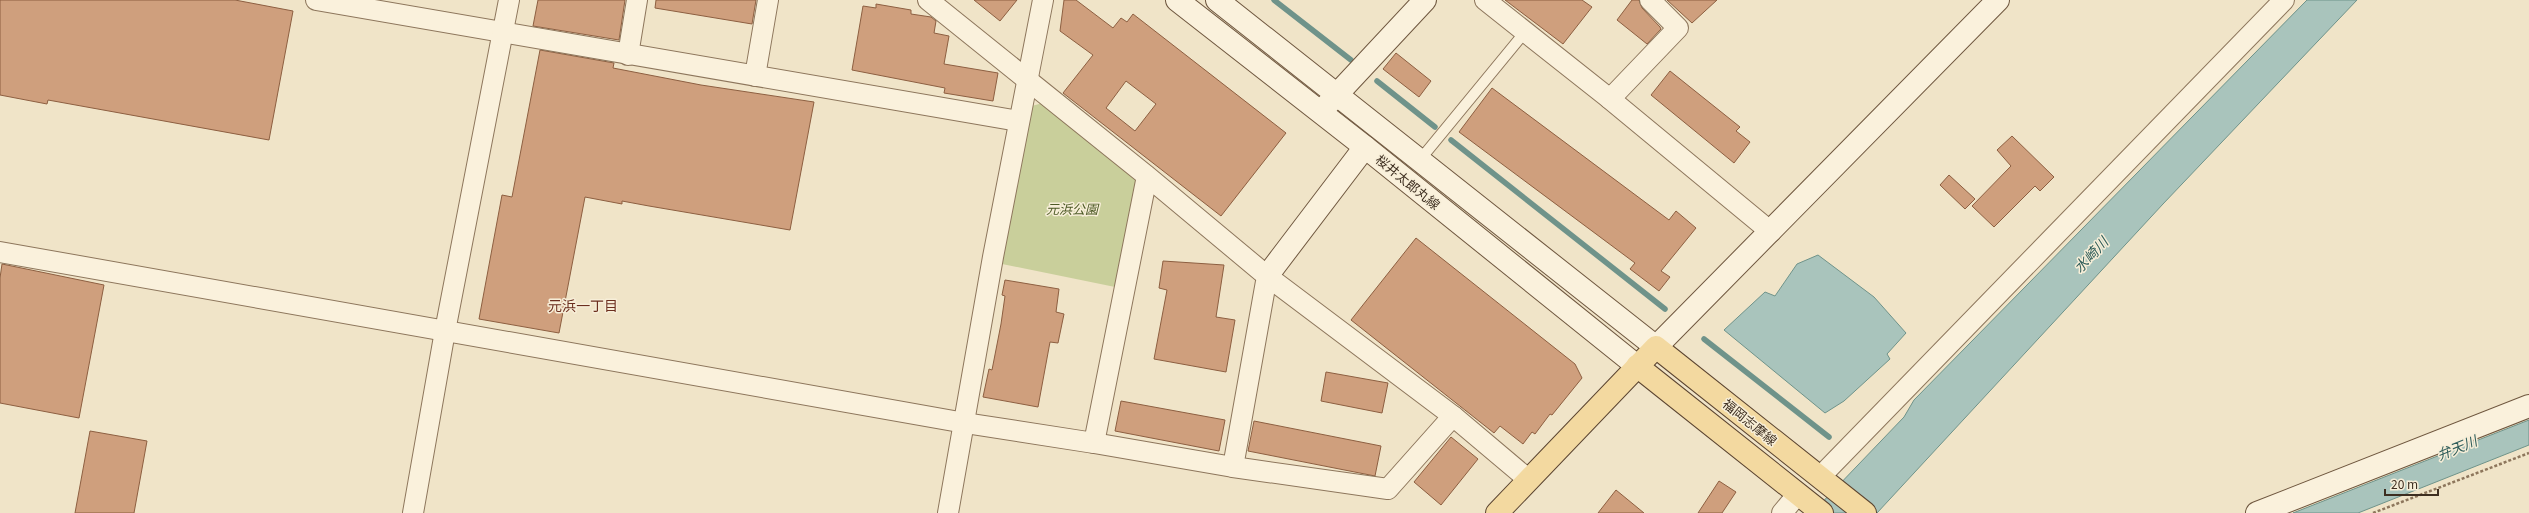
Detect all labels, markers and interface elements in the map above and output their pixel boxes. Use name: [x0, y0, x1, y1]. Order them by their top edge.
street label: 桜井太郎丸線: [1372, 150, 1445, 214]
park label: 元浜公園: [1046, 199, 1100, 218]
water label: 水崎川: [2069, 231, 2113, 276]
district label: 元浜一丁目: [548, 295, 618, 315]
street label: 福岡志摩線: [1719, 394, 1782, 449]
water label: 弁天川: [2433, 429, 2482, 464]
scale bar: [2385, 471, 2438, 497]
text: 20 m: [2391, 475, 2418, 492]

